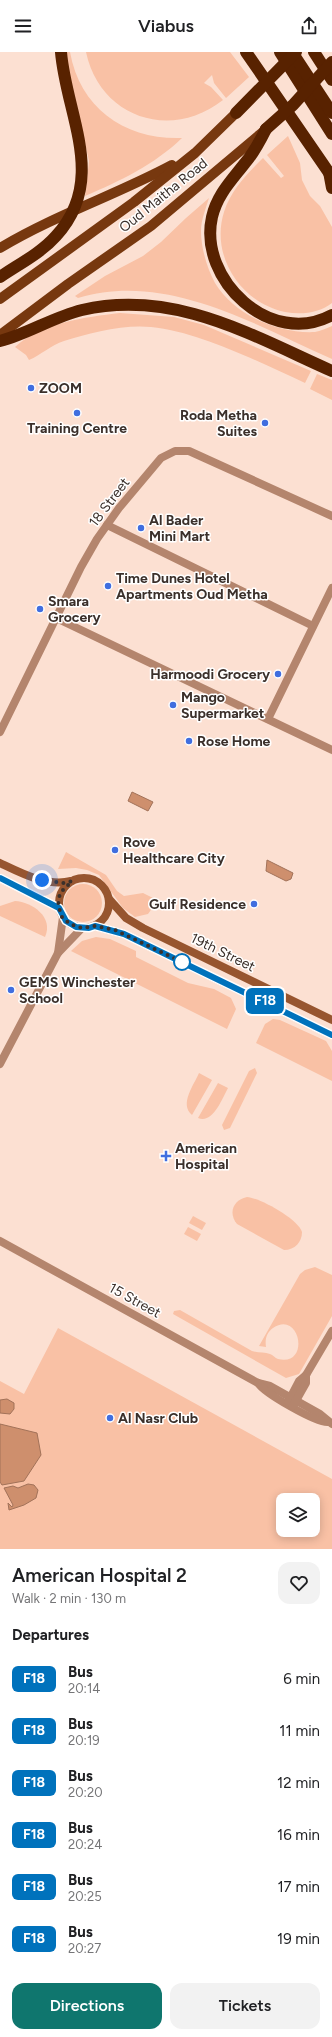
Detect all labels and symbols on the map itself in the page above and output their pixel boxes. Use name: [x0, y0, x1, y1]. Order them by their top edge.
street label: Oud Maitha Road: [116, 155, 211, 236]
place label: ZOOM: [39, 380, 82, 397]
marker: ZOOM: [26, 383, 36, 393]
place label: Roda Metha Suites: [180, 407, 257, 440]
marker: Training Centre: [72, 408, 82, 418]
marker: Roda Metha Suites: [260, 418, 270, 428]
place label: Training Centre: [27, 420, 127, 437]
street label: 18 Street: [85, 474, 133, 530]
place label: Al Bader Mini Mart: [149, 512, 210, 545]
marker: Al Bader Mini Mart: [136, 523, 146, 533]
place label: Time Dunes Hotel Apartments Oud Metha: [116, 570, 268, 603]
marker: Time Dunes Hotel Apartments Oud Metha: [103, 581, 113, 591]
place label: Smara Grocery: [48, 593, 102, 626]
marker: Smara Grocery: [35, 604, 45, 614]
place label: Harmoodi Grocery: [150, 666, 271, 683]
marker: Harmoodi Grocery: [273, 669, 283, 679]
place label: Mango Supermarket: [181, 689, 265, 722]
marker: Mango Supermarket: [168, 700, 178, 710]
place label: Rose Home: [197, 733, 271, 750]
marker: Rose Home: [184, 736, 194, 746]
place label: Rove Healthcare City: [123, 834, 226, 867]
marker: Rove Healthcare City: [110, 845, 120, 855]
your location: [32, 870, 52, 890]
place label: Gulf Residence: [149, 896, 246, 913]
marker: Gulf Residence: [249, 899, 259, 909]
street label: 19th Street: [188, 930, 258, 975]
unlabelled marker: [173, 953, 191, 971]
place label: GEMS Winchester School: [19, 974, 136, 1007]
marker: GEMS Winchester School: [6, 985, 16, 995]
line badge: F18: [242, 988, 288, 1014]
place label: American Hospital: [175, 1140, 237, 1173]
marker: American Hospital: [160, 1150, 172, 1162]
street label: 15 Street: [106, 1279, 164, 1322]
place label: Al Nasr Club: [118, 1410, 198, 1427]
marker: Al Nasr Club: [105, 1413, 115, 1423]

